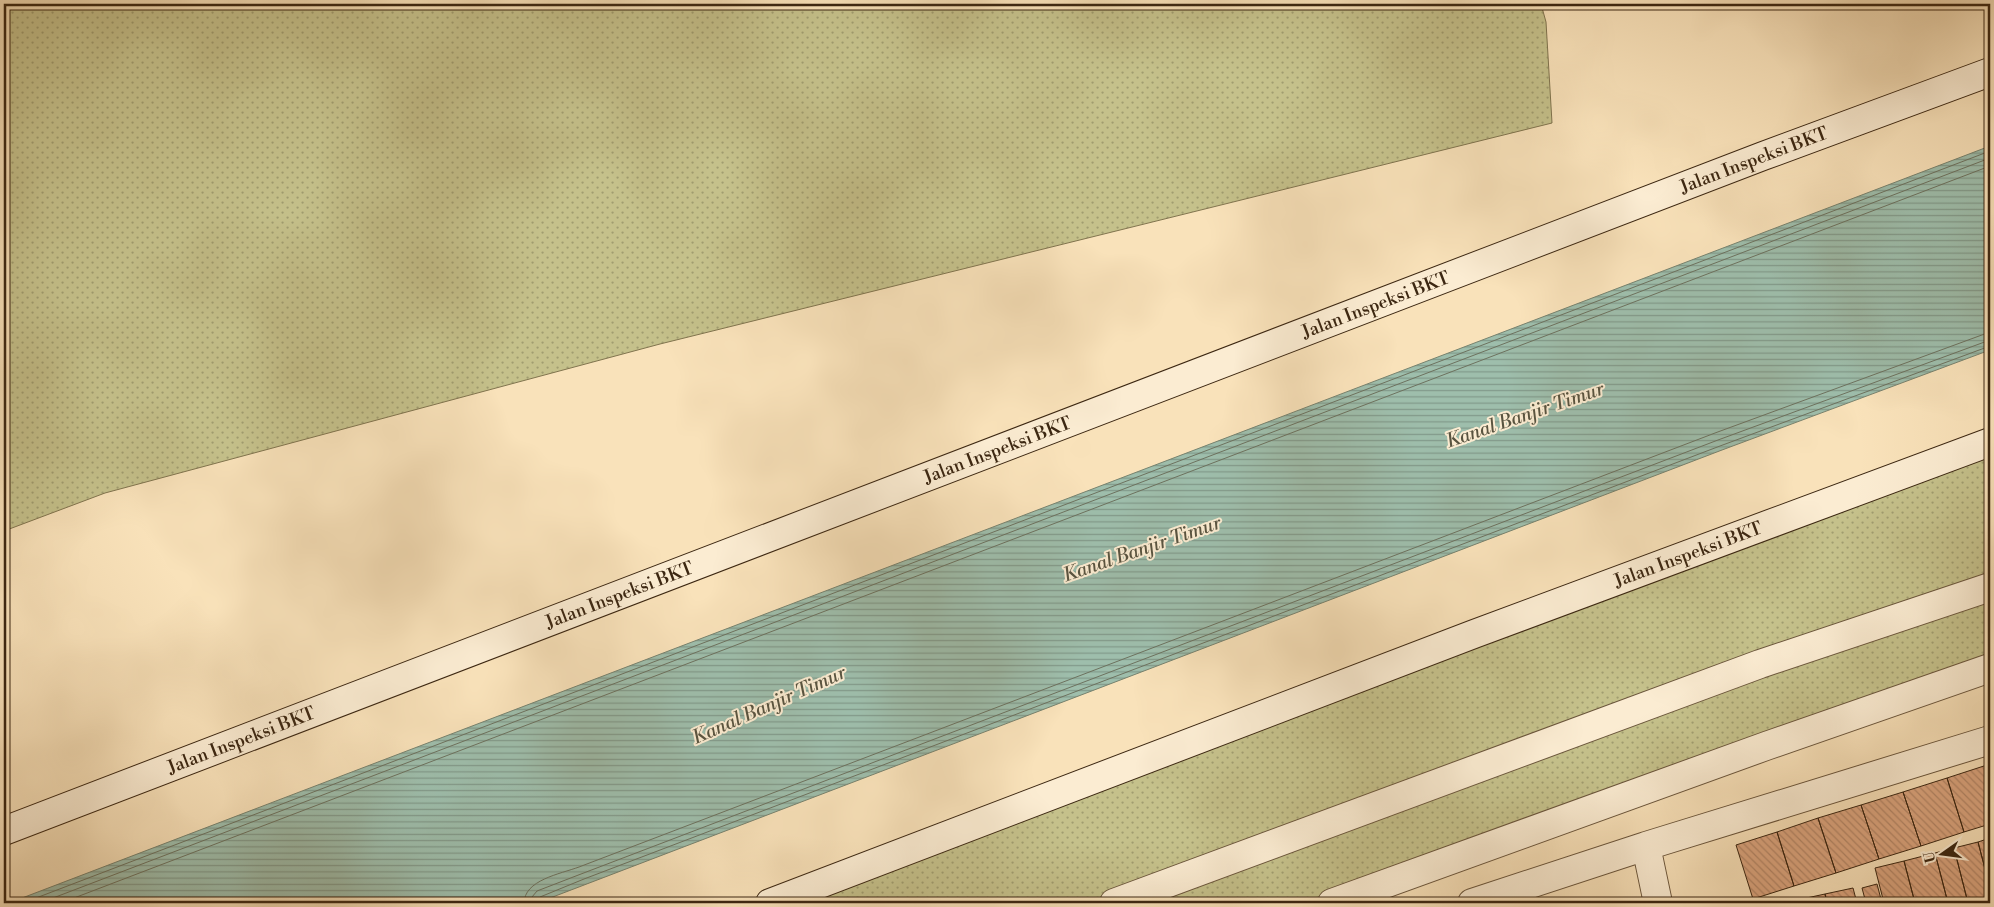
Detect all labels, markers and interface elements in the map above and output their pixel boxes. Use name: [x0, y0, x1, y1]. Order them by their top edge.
street label: Jalan Inspeksi BKT: [1675, 121, 1831, 199]
street label: Jalan Inspeksi BKT: [1297, 266, 1453, 344]
water label: Kanal Banjir Timur: [1443, 376, 1608, 453]
street label: Jalan Inspeksi BKT: [919, 411, 1075, 489]
water label: Kanal Banjir Timur: [1060, 510, 1225, 587]
street label: Jalan Inspeksi BKT: [1610, 516, 1766, 593]
street label: Jalan Inspeksi BKT: [541, 556, 697, 634]
water label: Kanal Banjir Timur: [688, 660, 851, 750]
street label: Jalan Inspeksi BKT: [163, 701, 319, 779]
north arrow: [1916, 830, 1966, 880]
text: U: [1920, 849, 1940, 864]

